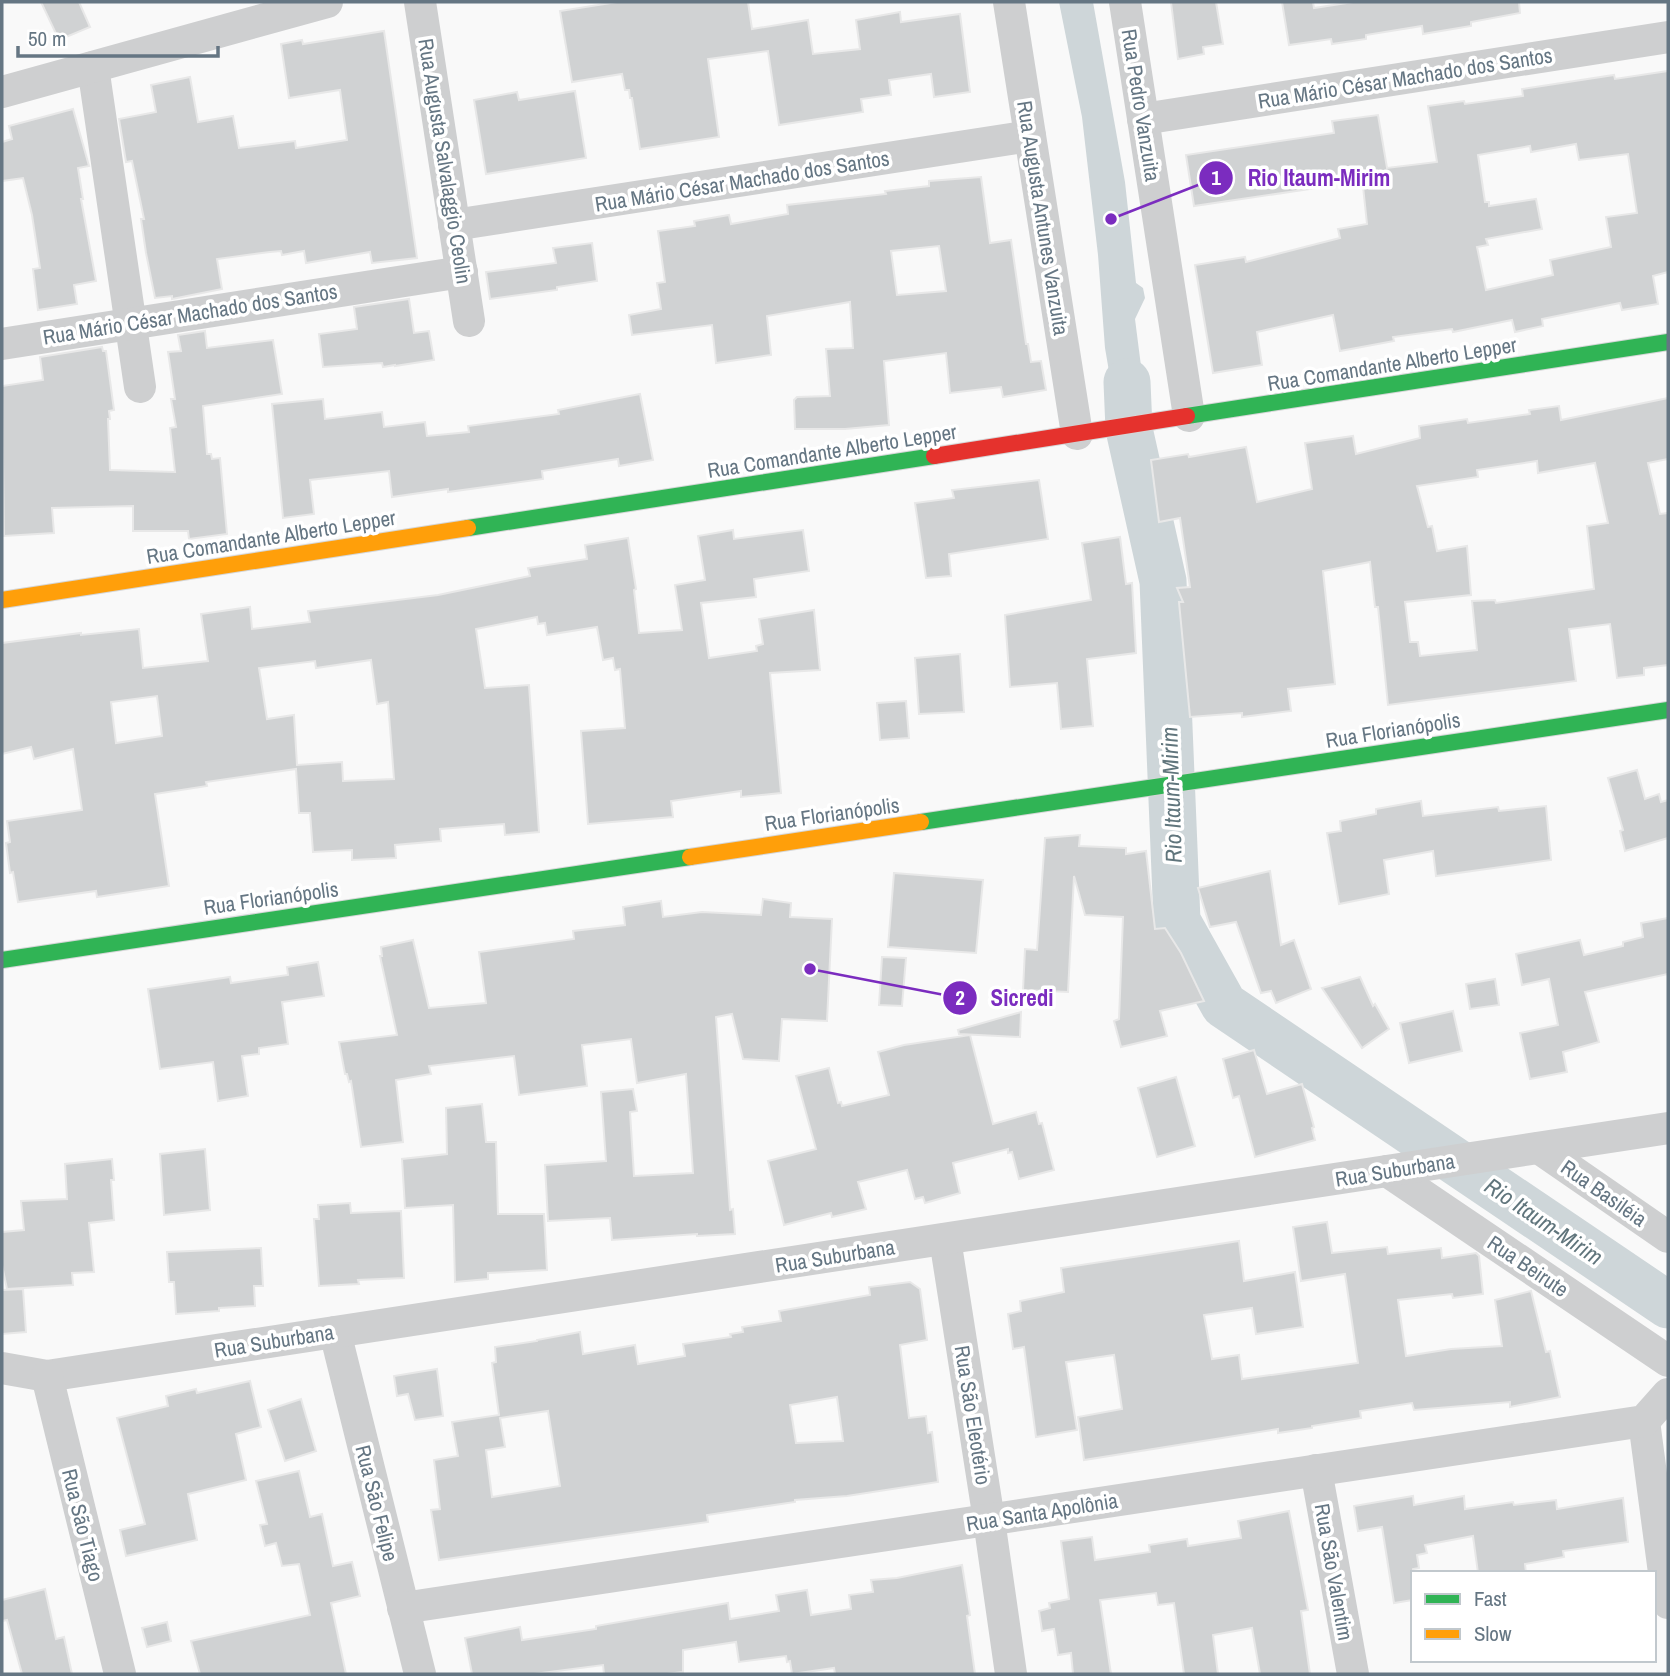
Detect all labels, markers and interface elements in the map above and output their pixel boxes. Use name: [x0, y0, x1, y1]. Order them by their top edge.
scale bar: [18, 14, 217, 58]
text: 50 m: [28, 24, 66, 53]
street label: Rua Pedro Vanzuita: [1115, 27, 1167, 184]
street label: Rua Augusta Salvalaggio Ceolin: [411, 36, 479, 286]
street label: Rua Mário César Machado dos Santos: [1256, 40, 1554, 116]
street label: Rua Augusta Antunes Vanzuita: [1010, 99, 1076, 338]
street label: Rua Mário César Machado dos Santos: [593, 143, 891, 219]
callout: Rio Itaum-Mirim: [1199, 156, 1404, 200]
text: Rio Itaum-Mirim: [1248, 162, 1390, 193]
text: 1: [1211, 163, 1221, 192]
street label: Rua Mário César Machado dos Santos: [41, 276, 339, 352]
street label: Rua Comandante Alberto Lepper: [1265, 330, 1519, 398]
street label: Rua Comandante Alberto Lepper: [705, 417, 959, 485]
street label: Rua Comandante Alberto Lepper: [144, 503, 398, 571]
street label: Rua Florianópolis: [1324, 705, 1462, 755]
water label: Rio Itaum-Mirim: [1153, 726, 1189, 864]
street label: Rua Florianópolis: [763, 790, 901, 838]
street label: Rua Florianópolis: [202, 874, 340, 922]
callout: Sicredi: [942, 976, 1068, 1020]
text: Sicredi: [991, 982, 1053, 1013]
text: 2: [955, 983, 965, 1012]
street label: Rua Suburbana: [1333, 1146, 1457, 1194]
street label: Rua Basiléia: [1555, 1153, 1653, 1233]
water label: Rio Itaum-Mirim: [1479, 1170, 1609, 1272]
street label: Rua Beirute: [1482, 1228, 1574, 1304]
street label: Rua Suburbana: [773, 1232, 897, 1280]
street label: Rua Suburbana: [212, 1317, 336, 1365]
street label: Rua São Eleotério: [948, 1343, 998, 1487]
street label: Rua São Felipe: [349, 1442, 405, 1564]
street label: Rua São Tiago: [55, 1466, 111, 1584]
street label: Rua Santa Apolônia: [964, 1486, 1120, 1538]
street label: Rua São Valentim: [1308, 1501, 1360, 1643]
legend: [1411, 1571, 1656, 1662]
text: Fast: [1474, 1584, 1507, 1613]
text: Slow: [1474, 1619, 1512, 1648]

